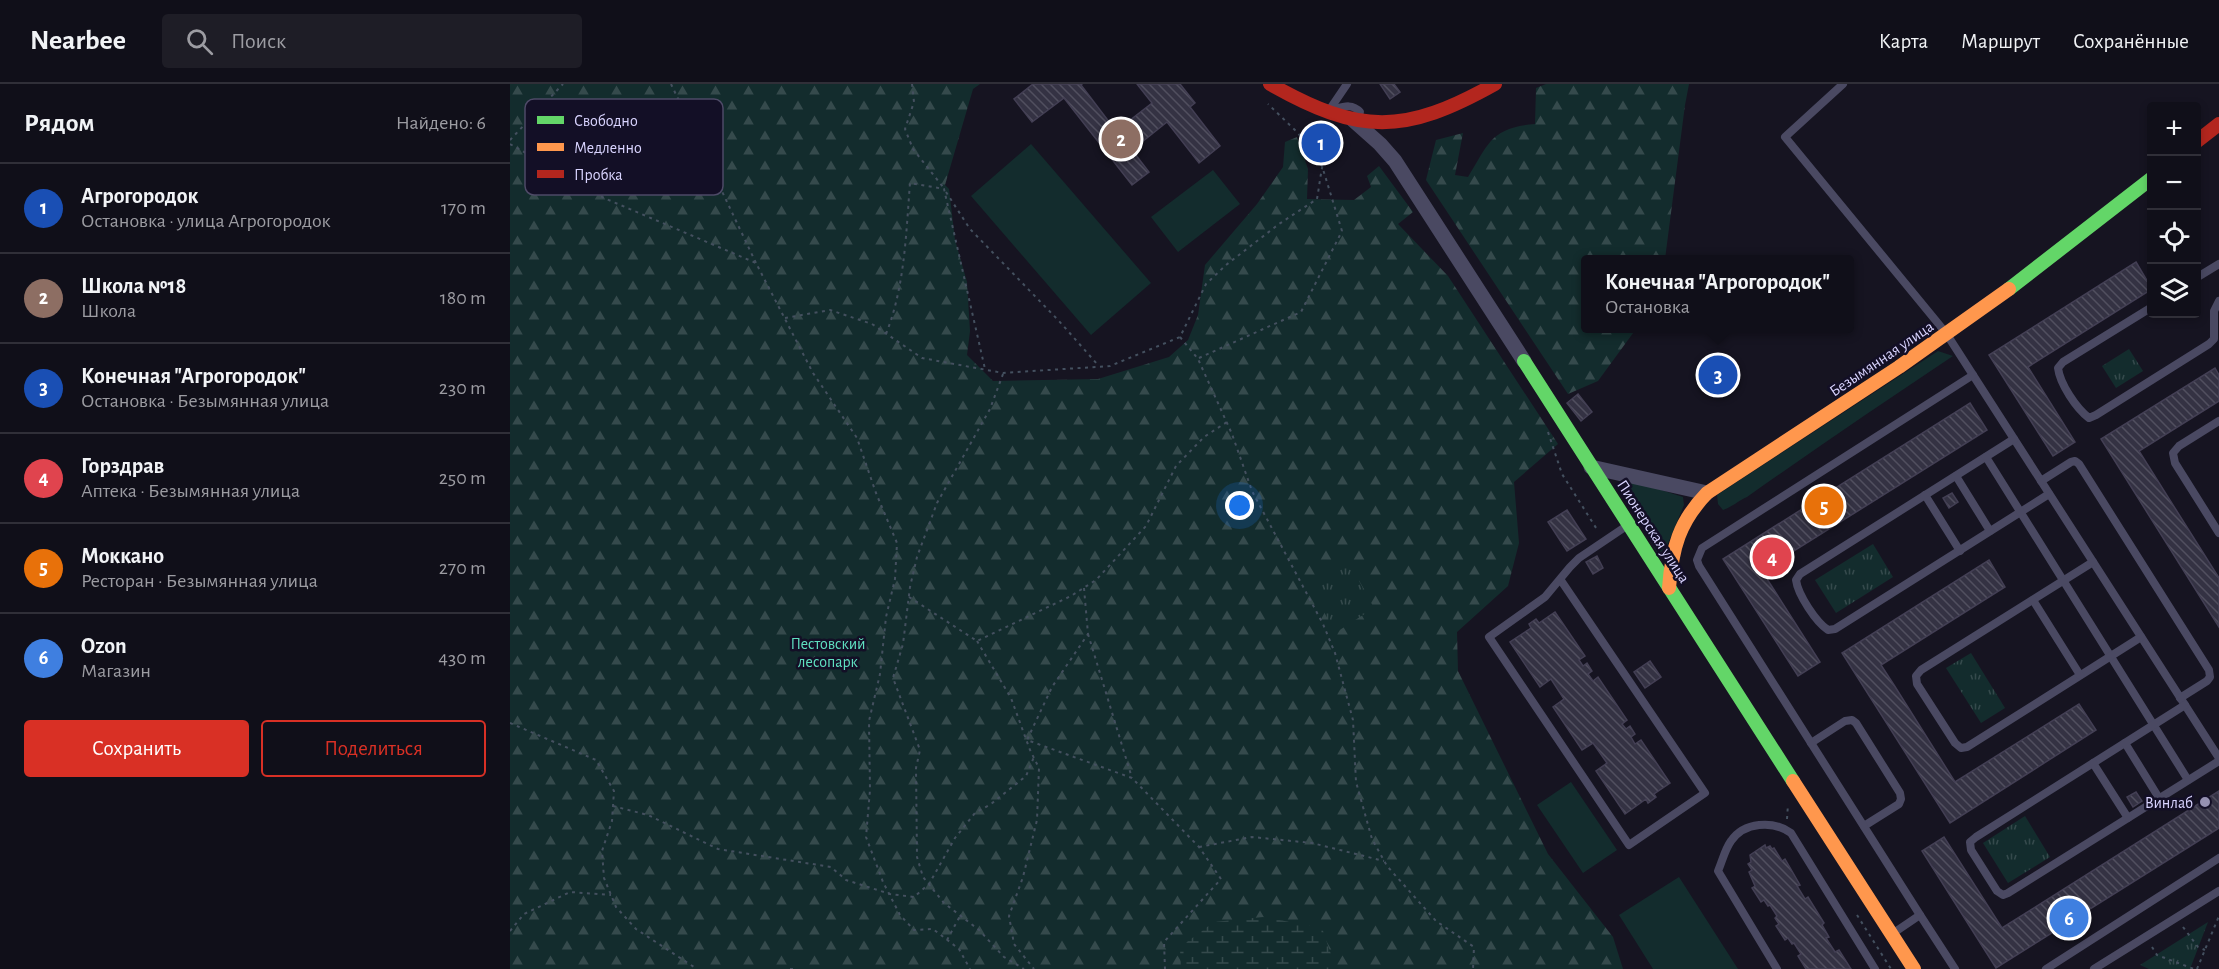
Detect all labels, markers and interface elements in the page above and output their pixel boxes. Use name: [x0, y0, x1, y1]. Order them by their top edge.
search box: [162, 14, 582, 68]
icon: search: [183, 25, 216, 58]
text: Nearbee: [30, 27, 126, 55]
text: Поиск: [231, 30, 286, 52]
text: Карта: [1879, 31, 1928, 52]
text: Маршрут: [1961, 31, 2040, 52]
text: Сохранённые: [2073, 31, 2189, 52]
legend: [525, 99, 723, 195]
map controls: [2147, 102, 2201, 318]
button: +: [2147, 102, 2201, 156]
text: Рядом: [24, 110, 95, 136]
text: Найдено: 6: [396, 113, 486, 133]
text: Свободно: [574, 113, 638, 129]
pin: 2: [1102, 116, 1140, 162]
pin: 1: [1302, 120, 1340, 166]
text: Медленно: [574, 140, 642, 156]
button: −: [2147, 156, 2201, 210]
text: Пробка: [574, 167, 623, 183]
text: Агрогородок: [81, 185, 198, 207]
text: 1: [40, 198, 47, 218]
text: 170 m: [441, 198, 486, 218]
button: locate: [2147, 210, 2201, 264]
text: Остановка · улица Агрогородок: [81, 211, 331, 231]
popup: [1581, 255, 1854, 333]
button: layers: [2147, 264, 2201, 318]
text: Конечная "Агрогородок": [1605, 271, 1830, 293]
text: Школа №18: [81, 275, 186, 297]
text: 2: [39, 288, 48, 308]
text: 180 m: [440, 288, 486, 308]
text: Остановка: [1605, 297, 1690, 317]
text: Школа: [81, 301, 136, 321]
street label: Безымянная улица: [1827, 318, 1937, 400]
pin: 3: [1698, 352, 1738, 398]
text: Конечная "Агрогородок": [81, 365, 306, 387]
text: 3: [39, 378, 48, 398]
text: 230 m: [439, 378, 486, 398]
text: Остановка · Безымянная улица: [81, 391, 329, 411]
text: Горздрав: [81, 455, 164, 477]
text: 4: [38, 468, 49, 488]
text: 250 m: [439, 468, 486, 488]
street label: Пионерская улица: [1613, 477, 1692, 586]
text: Аптека · Безымянная улица: [81, 481, 300, 501]
pin: 5: [1804, 484, 1844, 528]
your location: [1225, 491, 1254, 520]
pin: 4: [1752, 534, 1792, 580]
text: Моккано: [81, 545, 164, 567]
text: 5: [39, 558, 48, 578]
text: 270 m: [439, 558, 486, 578]
text: Ресторан · Безымянная улица: [81, 571, 318, 591]
text: Ozon: [81, 635, 127, 657]
park label: Пестовский лесопарк: [790, 636, 866, 670]
text: 6: [39, 648, 48, 668]
text: 430 m: [438, 648, 486, 668]
text: Магазин: [81, 661, 151, 681]
button: Сохранить: [24, 720, 249, 777]
button: Поделиться: [261, 720, 486, 777]
place label: Винлаб: [2145, 795, 2193, 811]
marker: Винлаб: [2198, 795, 2212, 809]
pin: 6: [2050, 896, 2088, 940]

